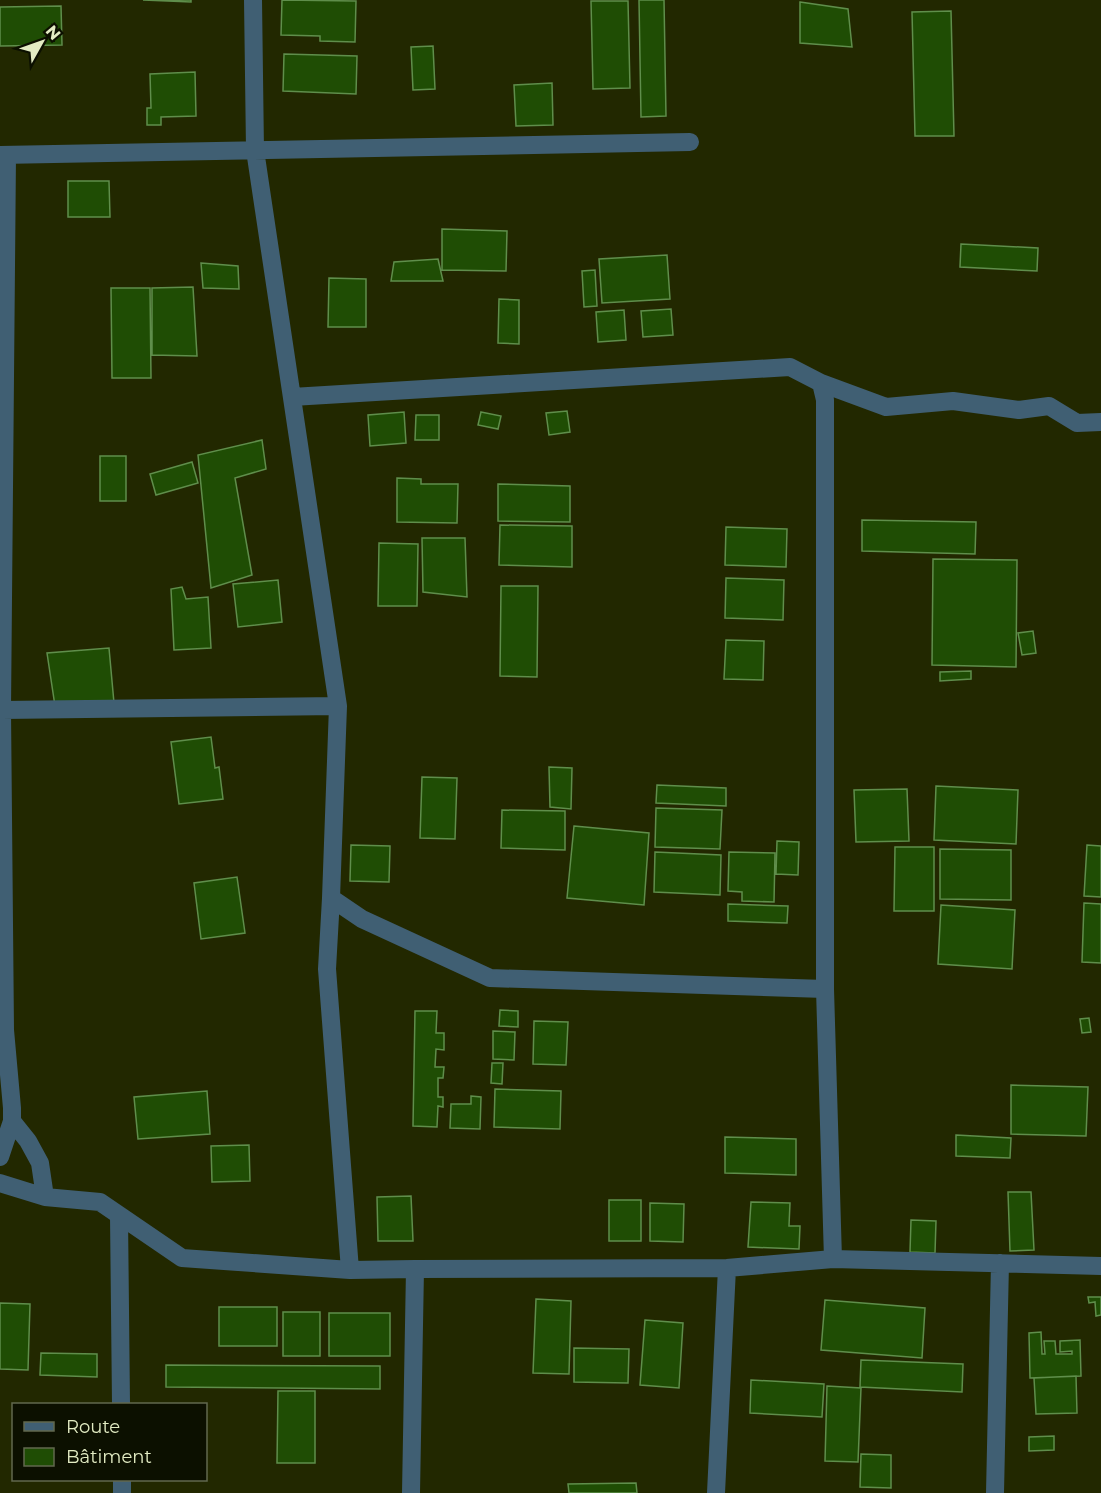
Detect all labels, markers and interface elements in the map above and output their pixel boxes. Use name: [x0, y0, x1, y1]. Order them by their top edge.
north arrow: [12, 12, 72, 72]
text: N: [42, 22, 65, 44]
legend: [12, 1403, 207, 1481]
text: Route: [66, 1416, 120, 1438]
text: Bâtiment: [66, 1446, 152, 1468]

